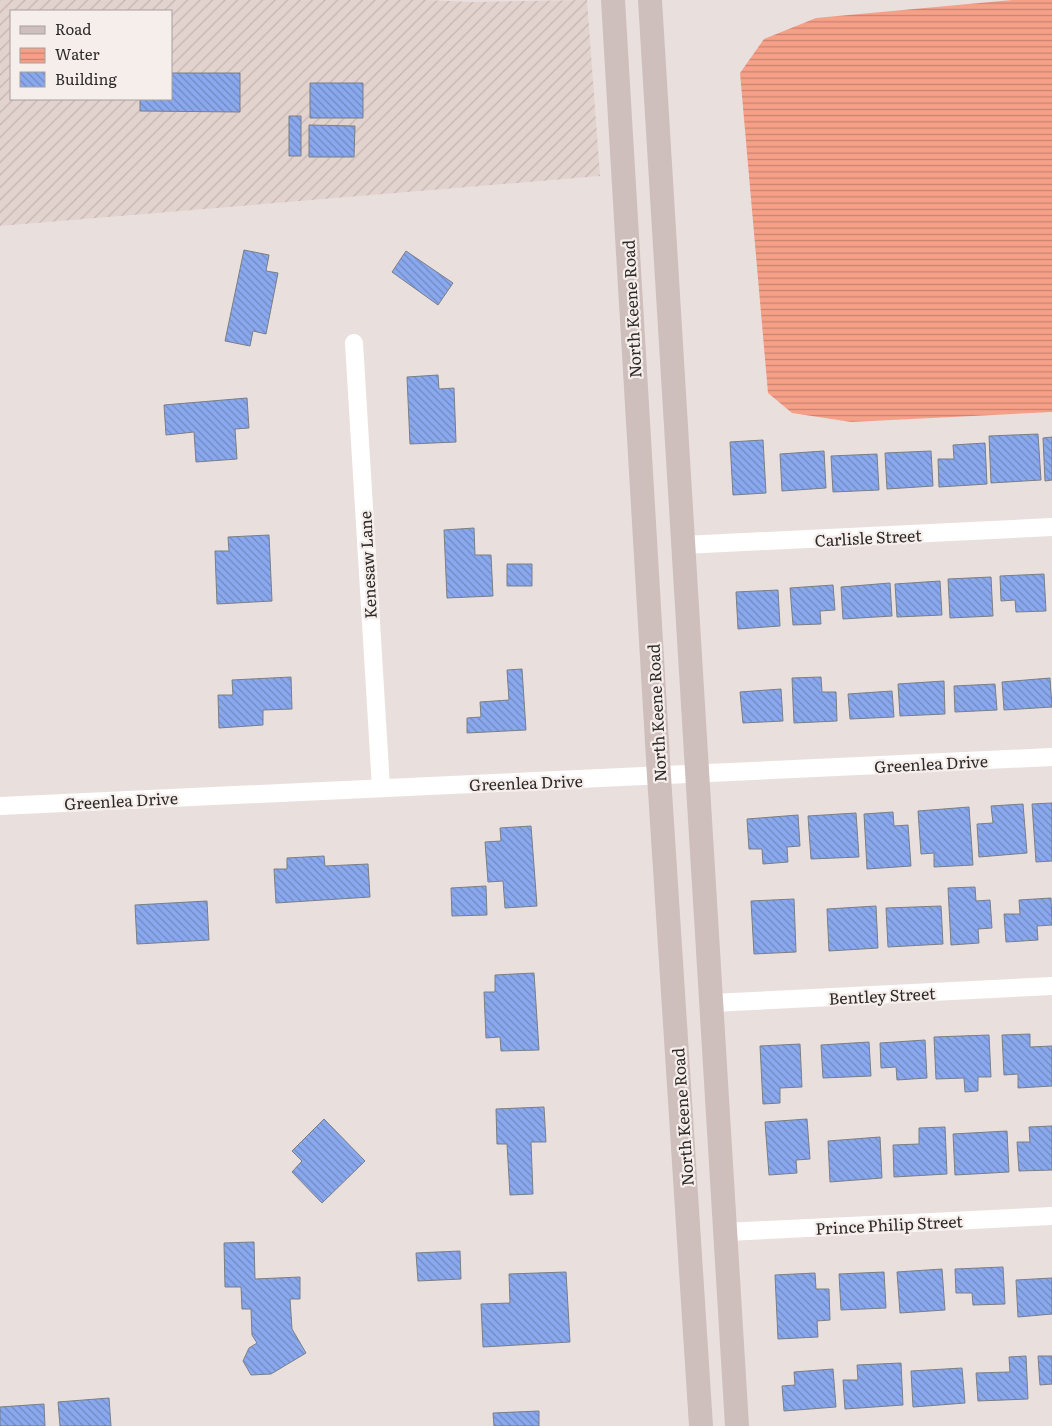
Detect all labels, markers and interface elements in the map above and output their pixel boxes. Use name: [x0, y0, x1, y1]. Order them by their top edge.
legend: [10, 10, 172, 100]
text: Road: [55, 17, 91, 40]
text: Water: [55, 42, 100, 65]
text: Building: [55, 67, 117, 90]
street label: North Keene Road: [615, 239, 647, 379]
street label: Kenesaw Lane: [352, 510, 382, 620]
street label: Carlisle Street: [814, 522, 923, 552]
street label: North Keene Road: [640, 643, 672, 783]
street label: Greenlea Drive: [874, 748, 988, 778]
street label: Greenlea Drive: [469, 768, 583, 796]
street label: Greenlea Drive: [64, 785, 178, 815]
street label: Bentley Street: [828, 980, 936, 1010]
street label: North Keene Road: [665, 1047, 699, 1187]
street label: Prince Philip Street: [815, 1208, 964, 1240]

